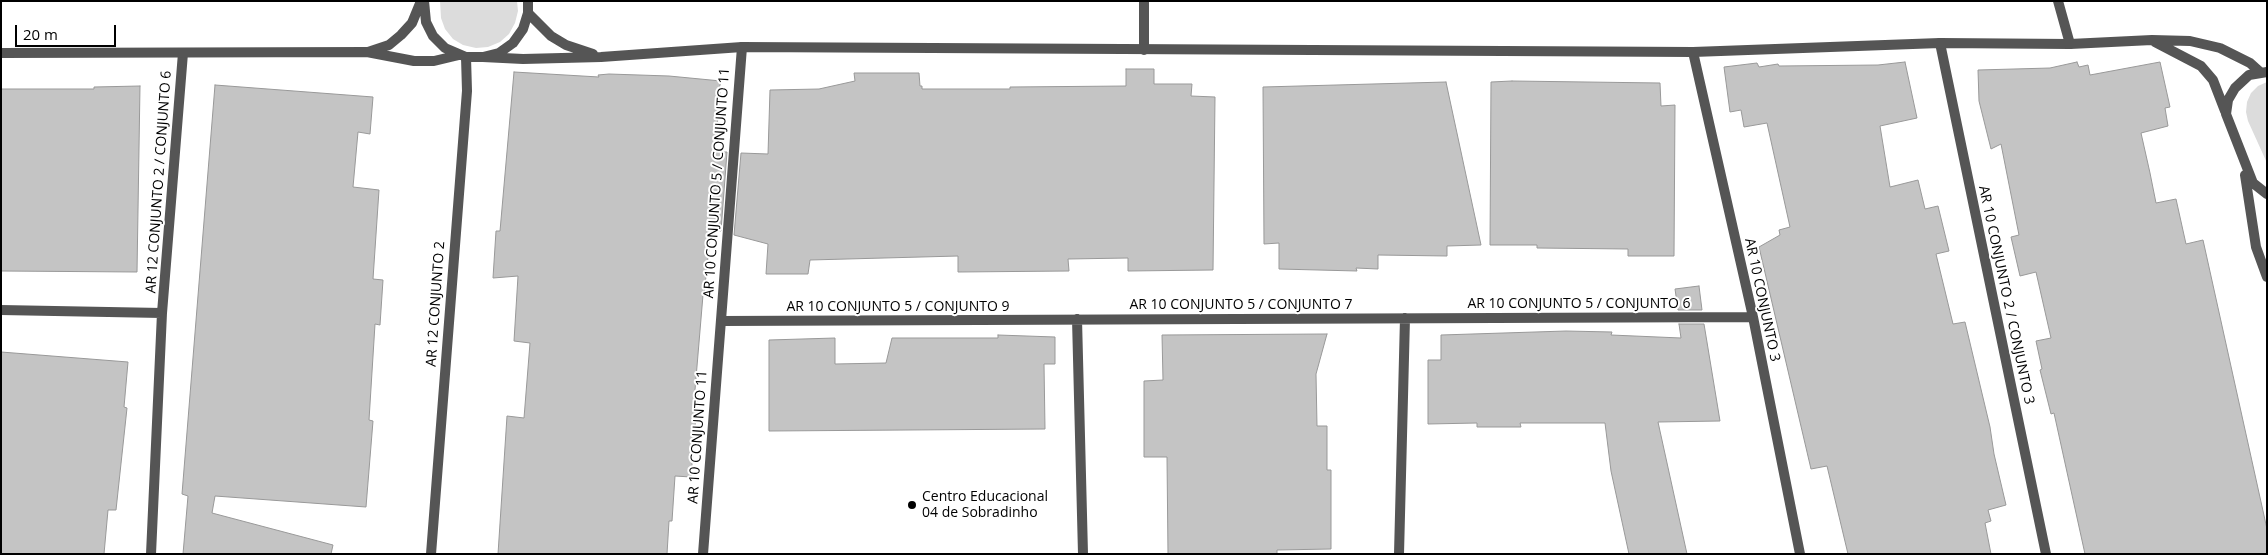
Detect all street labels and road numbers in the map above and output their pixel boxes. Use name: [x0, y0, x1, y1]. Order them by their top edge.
street label: AR 10 CONJUNTO 5 / CONJUNTO 11: [701, 67, 733, 299]
street label: AR 12 CONJUNTO 2 / CONJUNTO 6: [143, 70, 175, 294]
street label: AR 10 CONJUNTO 2 / CONJUNTO 3: [1975, 184, 2037, 406]
street label: AR 10 CONJUNTO 3: [1741, 237, 1783, 363]
street label: AR 12 CONJUNTO 2: [423, 241, 449, 367]
street label: AR 10 CONJUNTO 5 / CONJUNTO 6: [1467, 296, 1691, 312]
street label: AR 10 CONJUNTO 5 / CONJUNTO 7: [1129, 297, 1353, 313]
street label: AR 10 CONJUNTO 5 / CONJUNTO 9: [786, 299, 1010, 315]
street label: AR 10 CONJUNTO 11: [685, 370, 711, 504]

